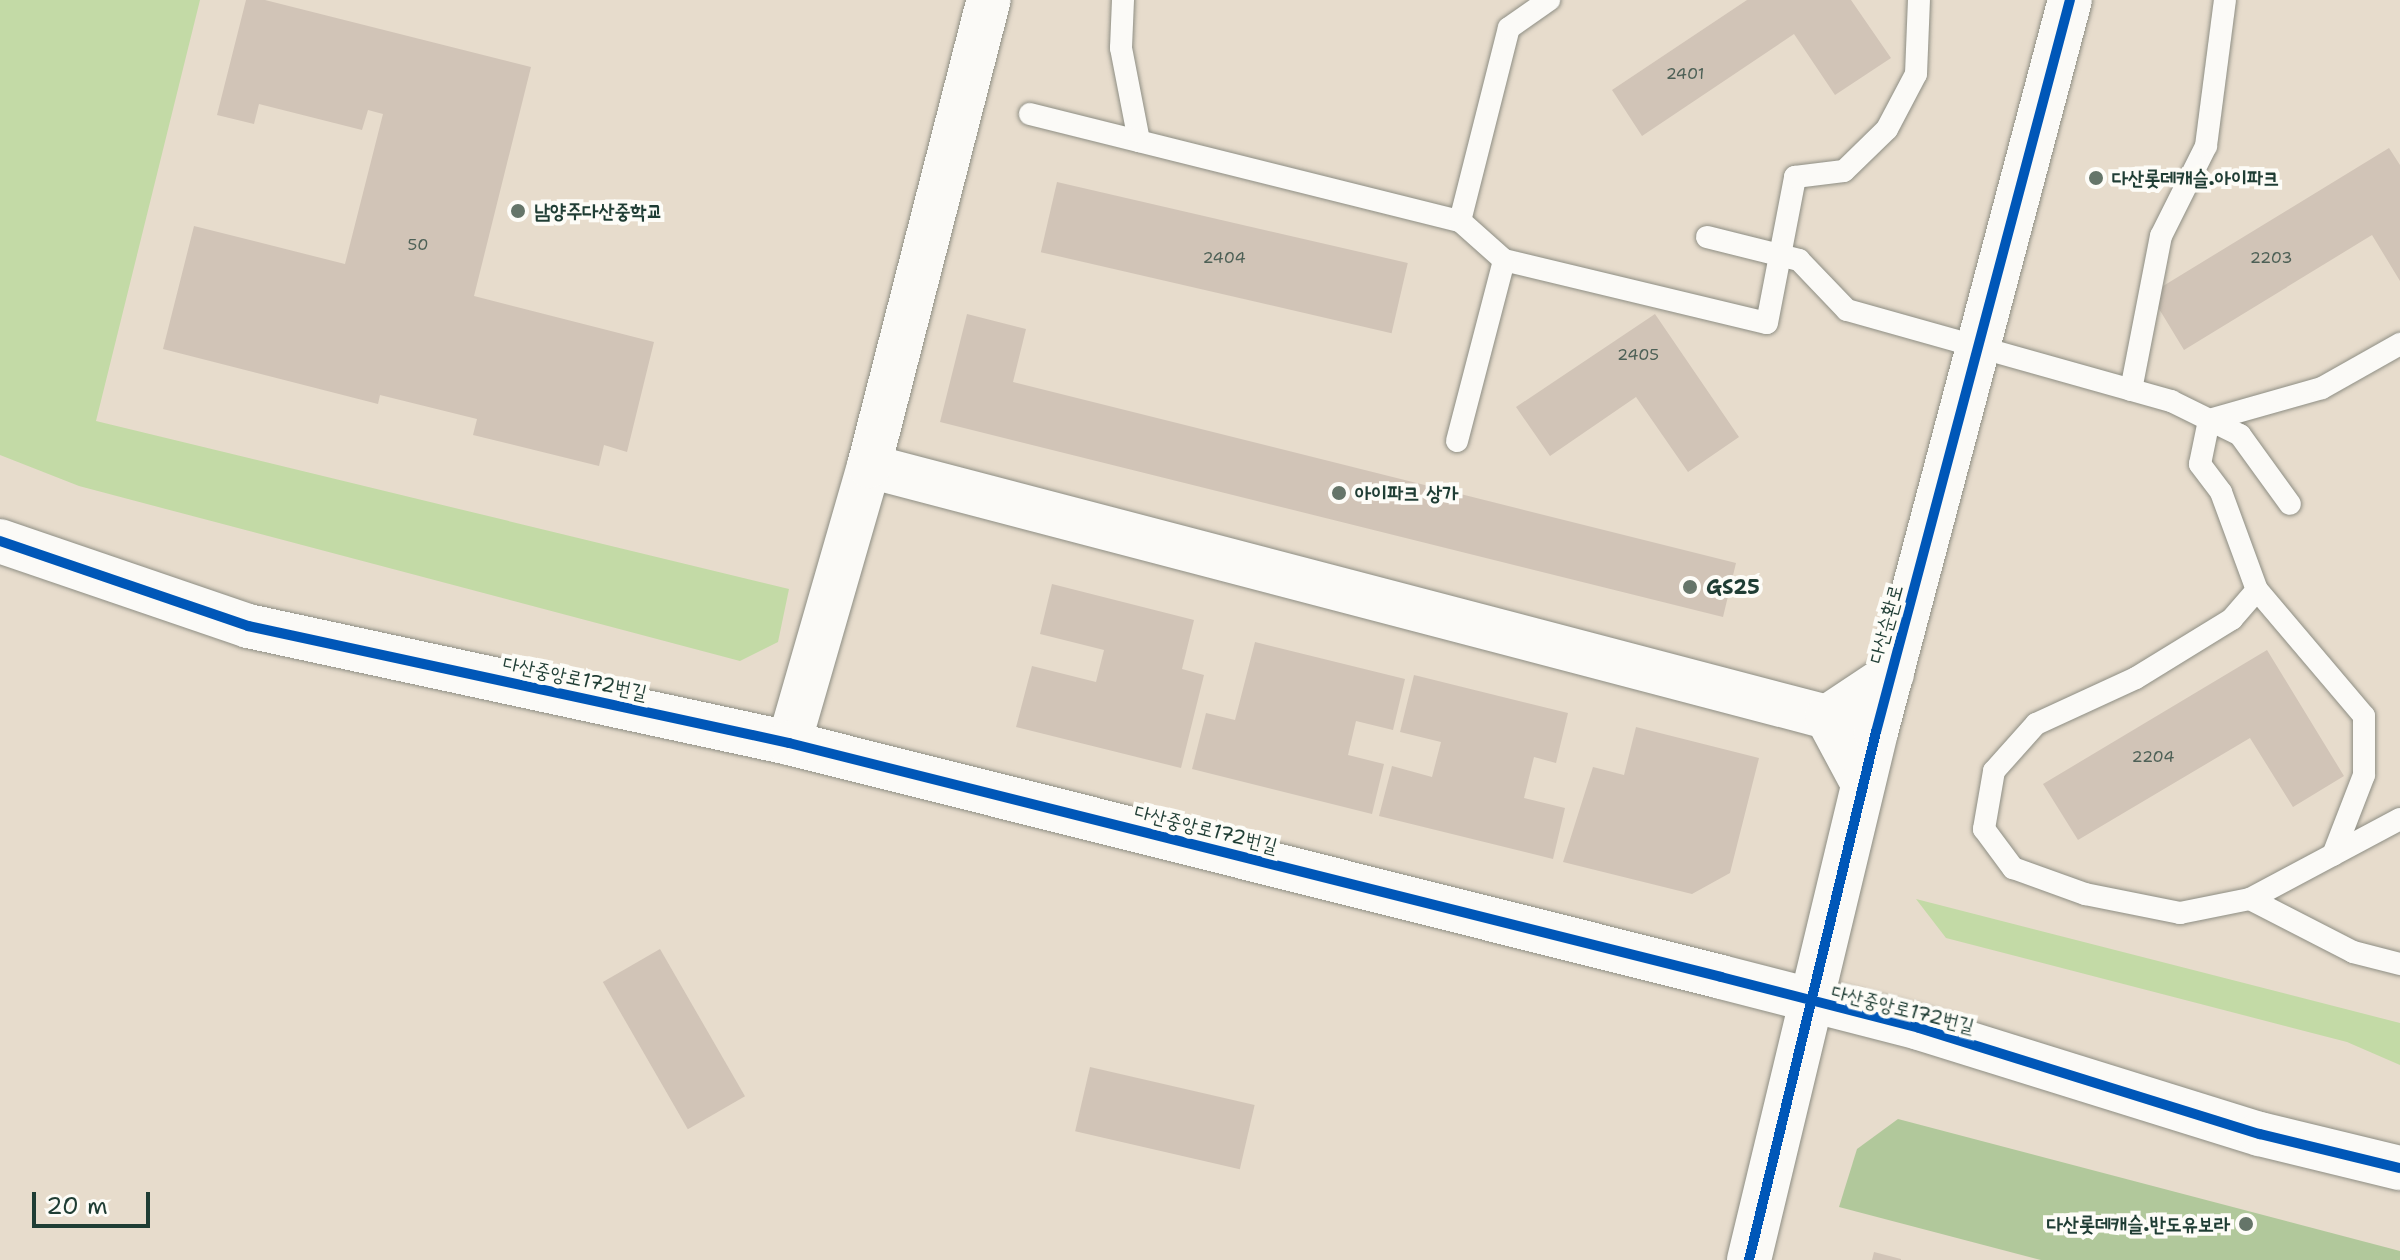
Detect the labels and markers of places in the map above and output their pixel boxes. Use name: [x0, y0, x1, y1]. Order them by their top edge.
place label: 다산롯데캐슬.아이파크: [2112, 166, 2279, 190]
marker: 다산롯데캐슬.아이파크: [2087, 169, 2105, 187]
place label: 남양주다산중학교: [534, 199, 663, 223]
marker: 남양주다산중학교: [509, 202, 527, 220]
place label: 아이파크 상가: [1355, 481, 1458, 505]
marker: 아이파크 상가: [1330, 484, 1348, 502]
place label: GS25: [1706, 575, 1760, 599]
marker: GS25: [1681, 578, 1699, 596]
place label: 다산롯데캐슬.반도유보라: [2047, 1212, 2230, 1236]
marker: 다산롯데캐슬.반도유보라: [2237, 1215, 2255, 1233]

